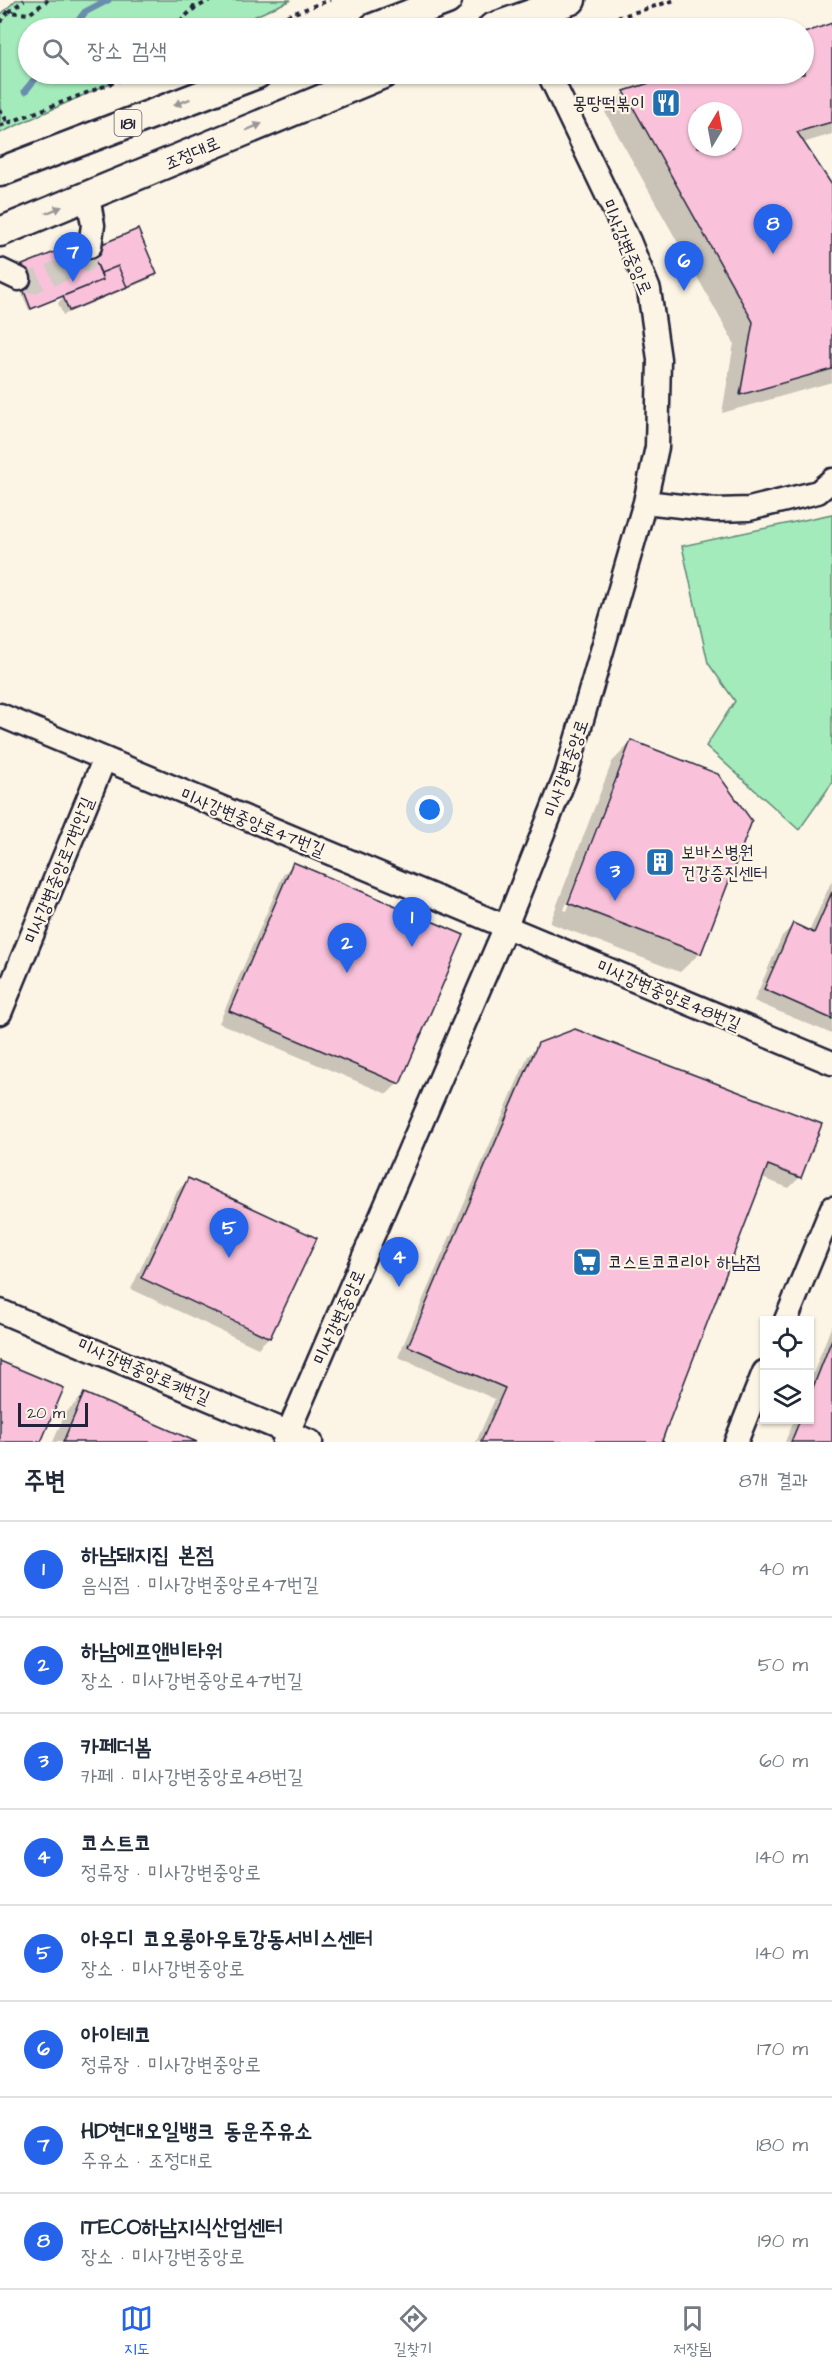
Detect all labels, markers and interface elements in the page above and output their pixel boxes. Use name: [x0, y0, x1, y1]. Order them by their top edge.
search box: [18, 18, 814, 84]
icon: search: [39, 35, 72, 68]
text: 장소 검색: [87, 36, 167, 67]
restaurant icon: 몽땅떡볶이: [650, 87, 682, 119]
place label: 몽땅떡볶이: [573, 91, 645, 116]
one-way arrow: [173, 97, 191, 107]
north arrow: [688, 102, 742, 156]
road number: 181: [114, 110, 142, 136]
one-way arrow: [245, 122, 263, 132]
street label: 조정대로: [161, 131, 224, 176]
street label: 미사강변중앙로: [595, 196, 658, 299]
pin: 8: [754, 204, 792, 254]
one-way arrow: [45, 205, 63, 214]
pin: 7: [54, 232, 92, 282]
pin: 6: [664, 242, 704, 291]
street label: 미사강변중앙로: [538, 716, 595, 820]
street label: 미사강변중앙로47번길: [177, 782, 329, 863]
street label: 미사강변중앙로7번안길: [19, 793, 100, 947]
your location: [415, 795, 444, 824]
place label: 보바스병원 건강증진센터: [681, 840, 768, 886]
building icon: 보바스병원 건강증진센터: [644, 846, 676, 878]
pin: 3: [596, 852, 634, 901]
pin: 1: [392, 898, 432, 947]
pin: 2: [328, 924, 366, 973]
street label: 미사강변중앙로48번길: [593, 954, 745, 1037]
pin: 5: [210, 1208, 248, 1258]
pin: 4: [380, 1238, 418, 1287]
supermarket icon: 코스트코코리아 하남점: [571, 1246, 603, 1278]
place label: 코스트코코리아 하남점: [608, 1250, 761, 1275]
street label: 미사강변중앙로: [307, 1266, 371, 1369]
map controls: [760, 1316, 814, 1424]
button: locate: [760, 1316, 814, 1370]
street label: 미사강변중앙로31번길: [74, 1332, 214, 1411]
button: layers: [760, 1370, 814, 1424]
scale bar: [18, 1400, 88, 1428]
text: 20 m: [27, 1402, 65, 1424]
text: 주변: [24, 1463, 66, 1499]
text: 8개 결과: [739, 1467, 808, 1495]
text: 하남돼지집 본점: [81, 1540, 214, 1571]
text: 1: [42, 1555, 45, 1583]
text: 40 m: [758, 1555, 808, 1583]
text: 음식점 · 미사강변중앙로47번길: [81, 1571, 319, 1599]
text: 하남에프앤비타워: [81, 1636, 223, 1667]
text: 2: [38, 1651, 49, 1679]
text: 50 m: [758, 1651, 808, 1679]
text: 장소 · 미사강변중앙로47번길: [81, 1667, 303, 1695]
text: 카페더봄: [81, 1732, 152, 1763]
text: 3: [38, 1747, 49, 1775]
text: 60 m: [759, 1747, 808, 1775]
text: 카페 · 미사강변중앙로48번길: [81, 1763, 303, 1791]
text: 코스트코: [81, 1828, 152, 1859]
text: 4: [37, 1843, 50, 1871]
text: 140 m: [756, 1843, 808, 1871]
text: 정류장 · 미사강변중앙로: [81, 1859, 261, 1887]
text: 아우디 코오롱아우토강동서비스센터: [81, 1924, 373, 1955]
text: 5: [36, 1939, 51, 1967]
text: 140 m: [756, 1939, 808, 1967]
text: 장소 · 미사강변중앙로: [81, 1955, 245, 1983]
text: 아이테코: [81, 2020, 152, 2051]
text: 6: [37, 2035, 50, 2063]
text: 170 m: [757, 2035, 808, 2063]
text: 정류장 · 미사강변중앙로: [81, 2051, 261, 2079]
text: HD현대오일뱅크 동운주유소: [81, 2116, 312, 2147]
text: 7: [37, 2131, 50, 2159]
text: 180 m: [756, 2131, 808, 2159]
text: 주유소 · 조정대로: [81, 2147, 212, 2175]
text: ITECO하남지식산업센터: [81, 2212, 283, 2243]
text: 8: [37, 2227, 50, 2255]
text: 190 m: [758, 2227, 808, 2255]
text: 장소 · 미사강변중앙로: [81, 2243, 245, 2271]
tab: 지도: [120, 2302, 153, 2360]
tab: 길찾기: [394, 2302, 432, 2360]
tab: 저장됨: [673, 2302, 712, 2360]

